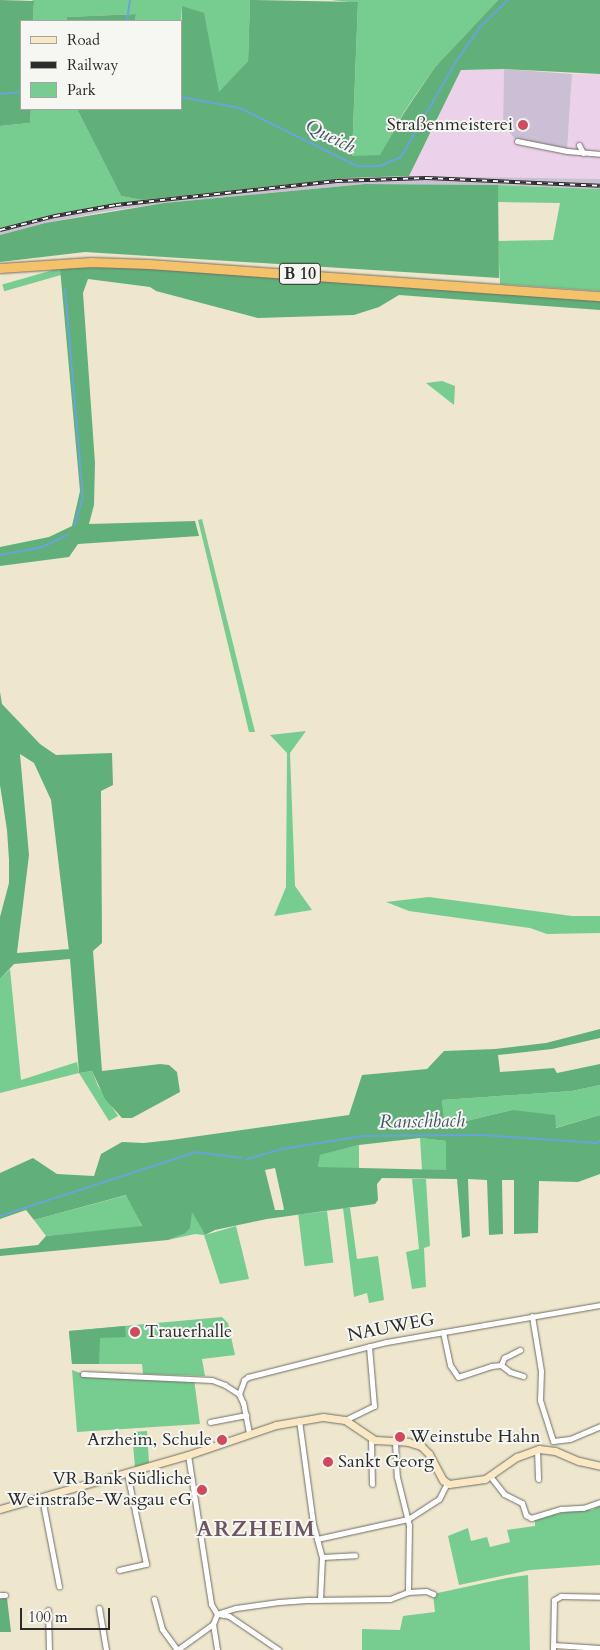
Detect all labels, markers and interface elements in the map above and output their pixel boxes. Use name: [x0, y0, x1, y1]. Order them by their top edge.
legend: [20, 20, 182, 110]
text: Road: [67, 30, 100, 50]
text: Railway: [67, 55, 118, 75]
text: Park: [67, 80, 96, 100]
place label: Straßenmeisterei: [387, 114, 513, 136]
water label: Queich: [301, 115, 359, 159]
marker: Straßenmeisterei: [517, 119, 529, 131]
road number: B 10: [279, 260, 321, 288]
water label: Ranschbach: [379, 1110, 465, 1134]
street label: NAUWEG: [346, 1309, 436, 1347]
place label: Trauerhalle: [145, 1321, 232, 1343]
marker: Trauerhalle: [129, 1326, 141, 1338]
place label: Weinstube Hahn: [410, 1426, 541, 1448]
place label: Arzheim, Schule: [87, 1429, 212, 1451]
marker: Weinstube Hahn: [394, 1431, 406, 1443]
marker: Arzheim, Schule: [216, 1434, 228, 1446]
place label: Sankt Georg: [338, 1451, 434, 1473]
marker: Sankt Georg: [322, 1456, 334, 1468]
place label: VR Bank Südliche Weinstraße-Wasgau eG: [7, 1469, 192, 1512]
marker: VR Bank Südliche Weinstraße-Wasgau eG: [196, 1484, 208, 1496]
district label: ARZHEIM: [195, 1517, 317, 1543]
scale bar: [22, 1598, 112, 1630]
text: 100 m: [28, 1607, 68, 1627]

